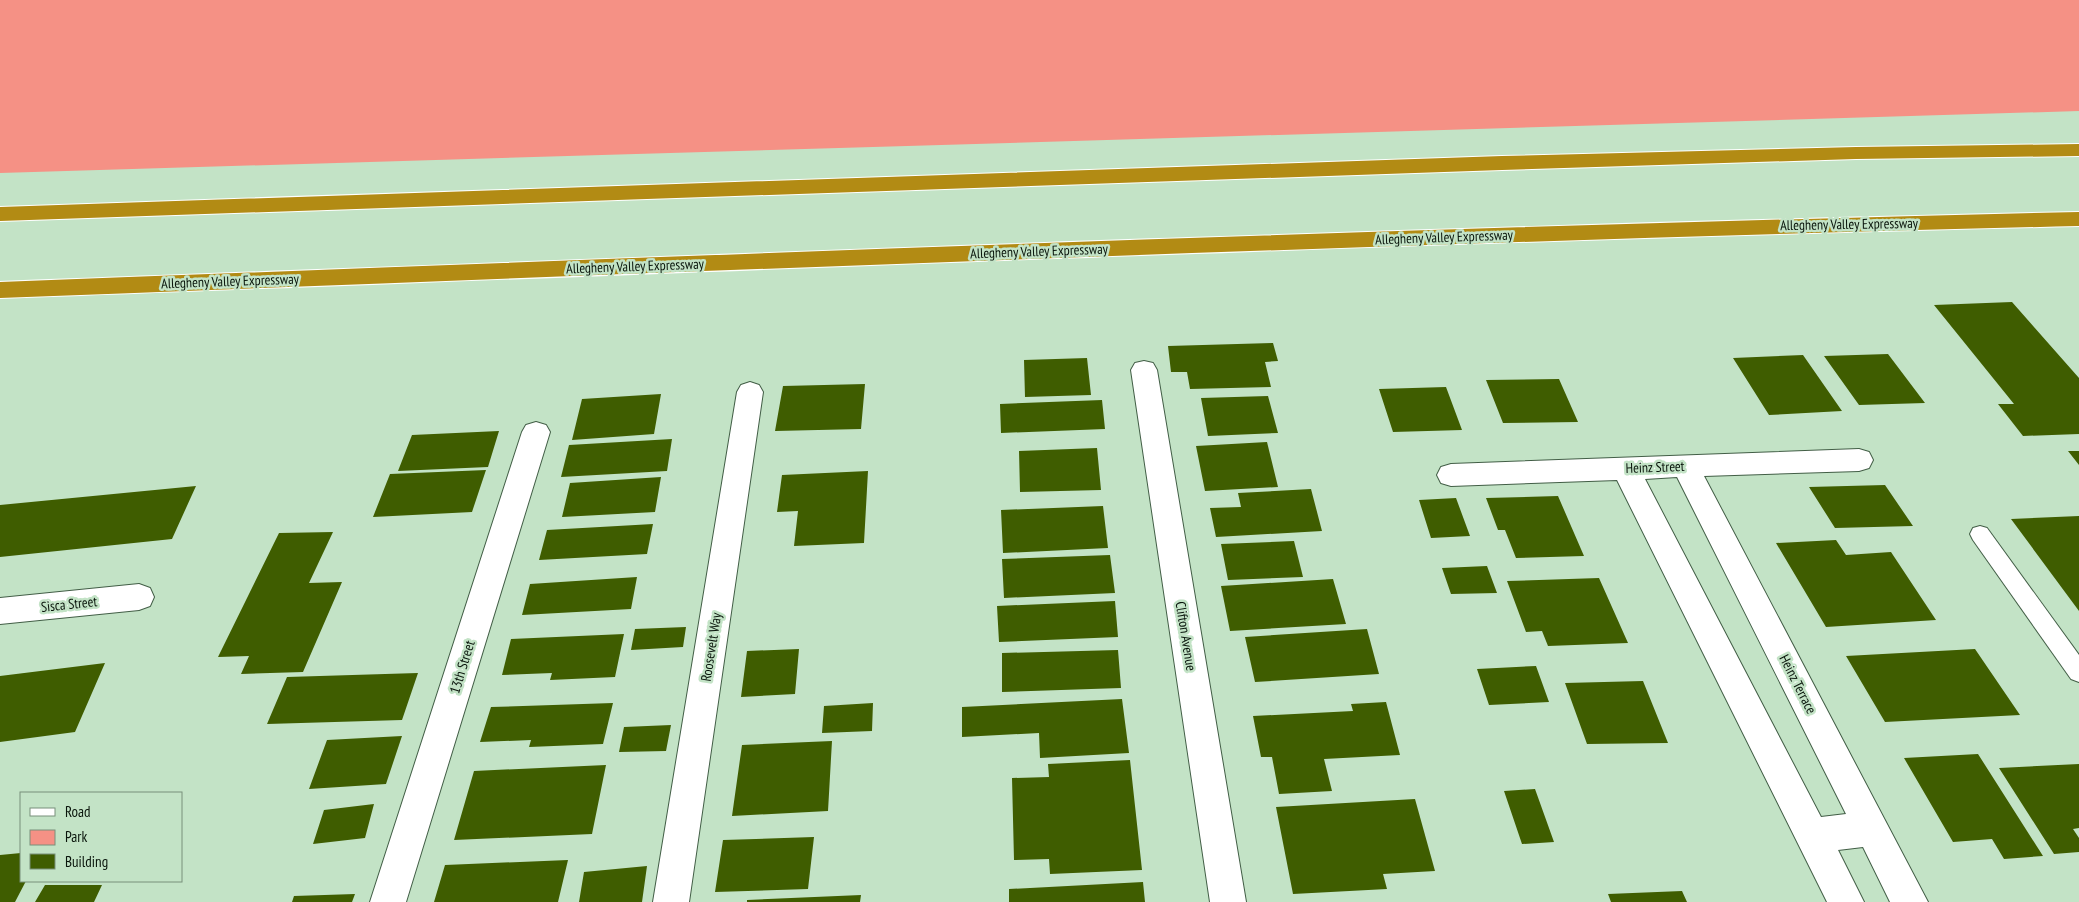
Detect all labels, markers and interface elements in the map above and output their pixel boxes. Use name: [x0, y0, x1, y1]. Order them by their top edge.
street label: Allegheny Valley Expressway: [1780, 214, 1919, 234]
street label: Allegheny Valley Expressway: [1375, 226, 1514, 248]
street label: Allegheny Valley Expressway: [970, 240, 1109, 262]
street label: Allegheny Valley Expressway: [566, 255, 705, 277]
street label: Allegheny Valley Expressway: [161, 270, 300, 292]
street label: Heinz Street: [1625, 457, 1685, 477]
street label: Sisca Street: [40, 592, 98, 616]
street label: Clifton Avenue: [1172, 600, 1200, 672]
street label: Roosevelt Way: [697, 611, 725, 683]
street label: 13th Street: [445, 638, 479, 696]
street label: Heinz Terrace: [1775, 651, 1821, 717]
legend: [20, 792, 182, 882]
text: Road: [65, 802, 91, 821]
text: Park: [65, 827, 87, 846]
text: Building: [65, 852, 108, 871]

